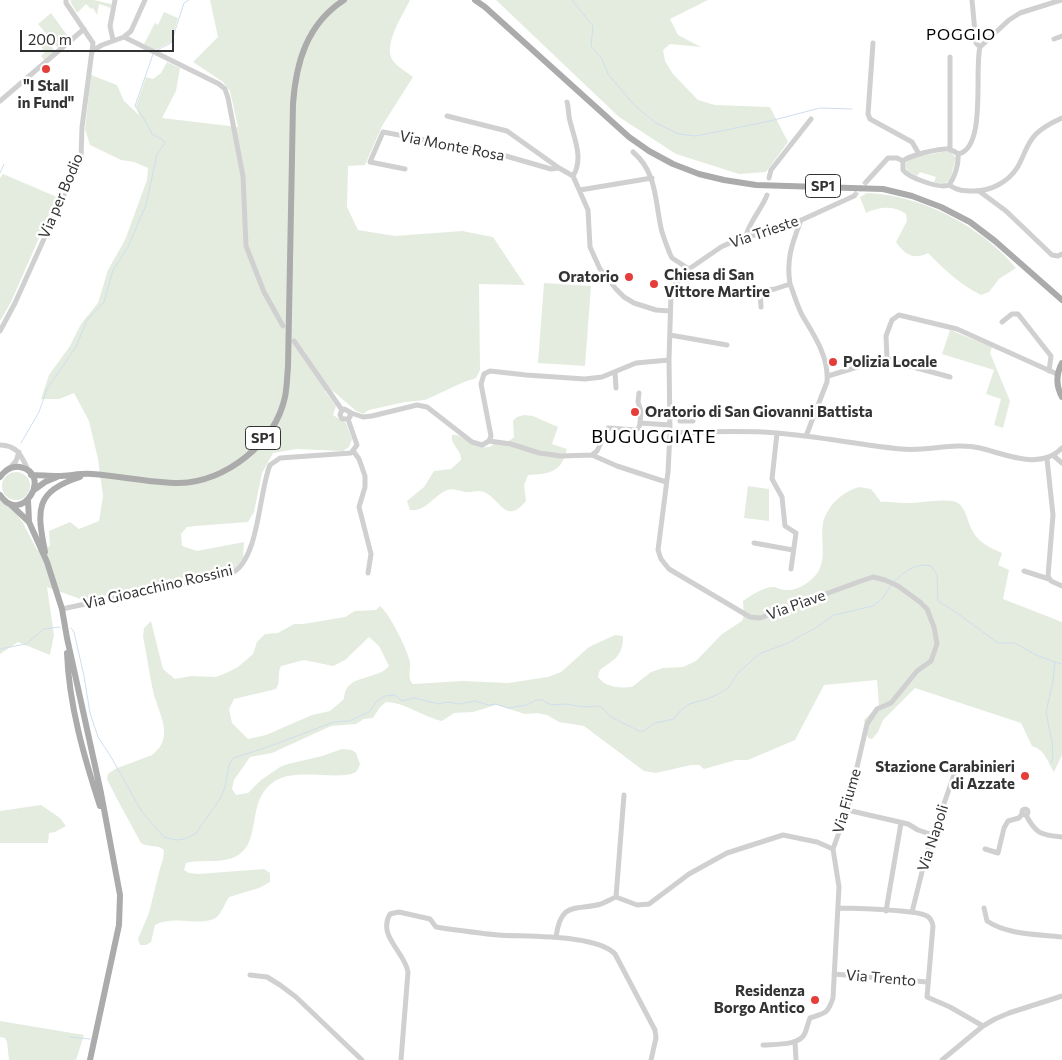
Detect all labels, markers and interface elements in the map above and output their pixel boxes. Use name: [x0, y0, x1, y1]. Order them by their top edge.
scale bar: [22, 20, 176, 52]
district label: POGGIO: [925, 25, 997, 45]
text: 200 m: [28, 30, 72, 48]
marker: "I Stall in Fund": [40, 63, 52, 75]
place label: "I Stall in Fund": [18, 77, 74, 112]
street label: Via Monte Rosa: [398, 127, 506, 165]
street label: Via per Bodio: [35, 151, 87, 241]
road number: SP1: [806, 175, 840, 198]
street label: Via Trieste: [727, 212, 801, 252]
place label: Chiesa di San Vittore Martire: [664, 266, 770, 301]
place label: Oratorio: [558, 268, 619, 286]
marker: Oratorio: [623, 271, 635, 283]
marker: Chiesa di San Vittore Martire: [648, 278, 660, 290]
place label: Polizia Locale: [843, 353, 937, 371]
marker: Polizia Locale: [827, 356, 839, 368]
place label: Oratorio di San Giovanni Battista: [645, 403, 873, 421]
marker: Oratorio di San Giovanni Battista: [629, 406, 641, 418]
road number: SP1: [246, 426, 280, 449]
district label: BUGUGGIATE: [590, 426, 718, 448]
street label: Via Gioacchino Rossini: [82, 561, 234, 613]
street label: Via Piave: [764, 586, 828, 624]
place label: Stazione Carabinieri di Azzate: [875, 758, 1015, 793]
street label: Via Fiume: [829, 766, 865, 836]
marker: Stazione Carabinieri di Azzate: [1019, 770, 1031, 782]
street label: Via Napoli: [914, 802, 952, 874]
street label: Via Trento: [845, 966, 917, 990]
place label: Residenza Borgo Antico: [714, 982, 805, 1017]
marker: Residenza Borgo Antico: [809, 994, 821, 1006]

